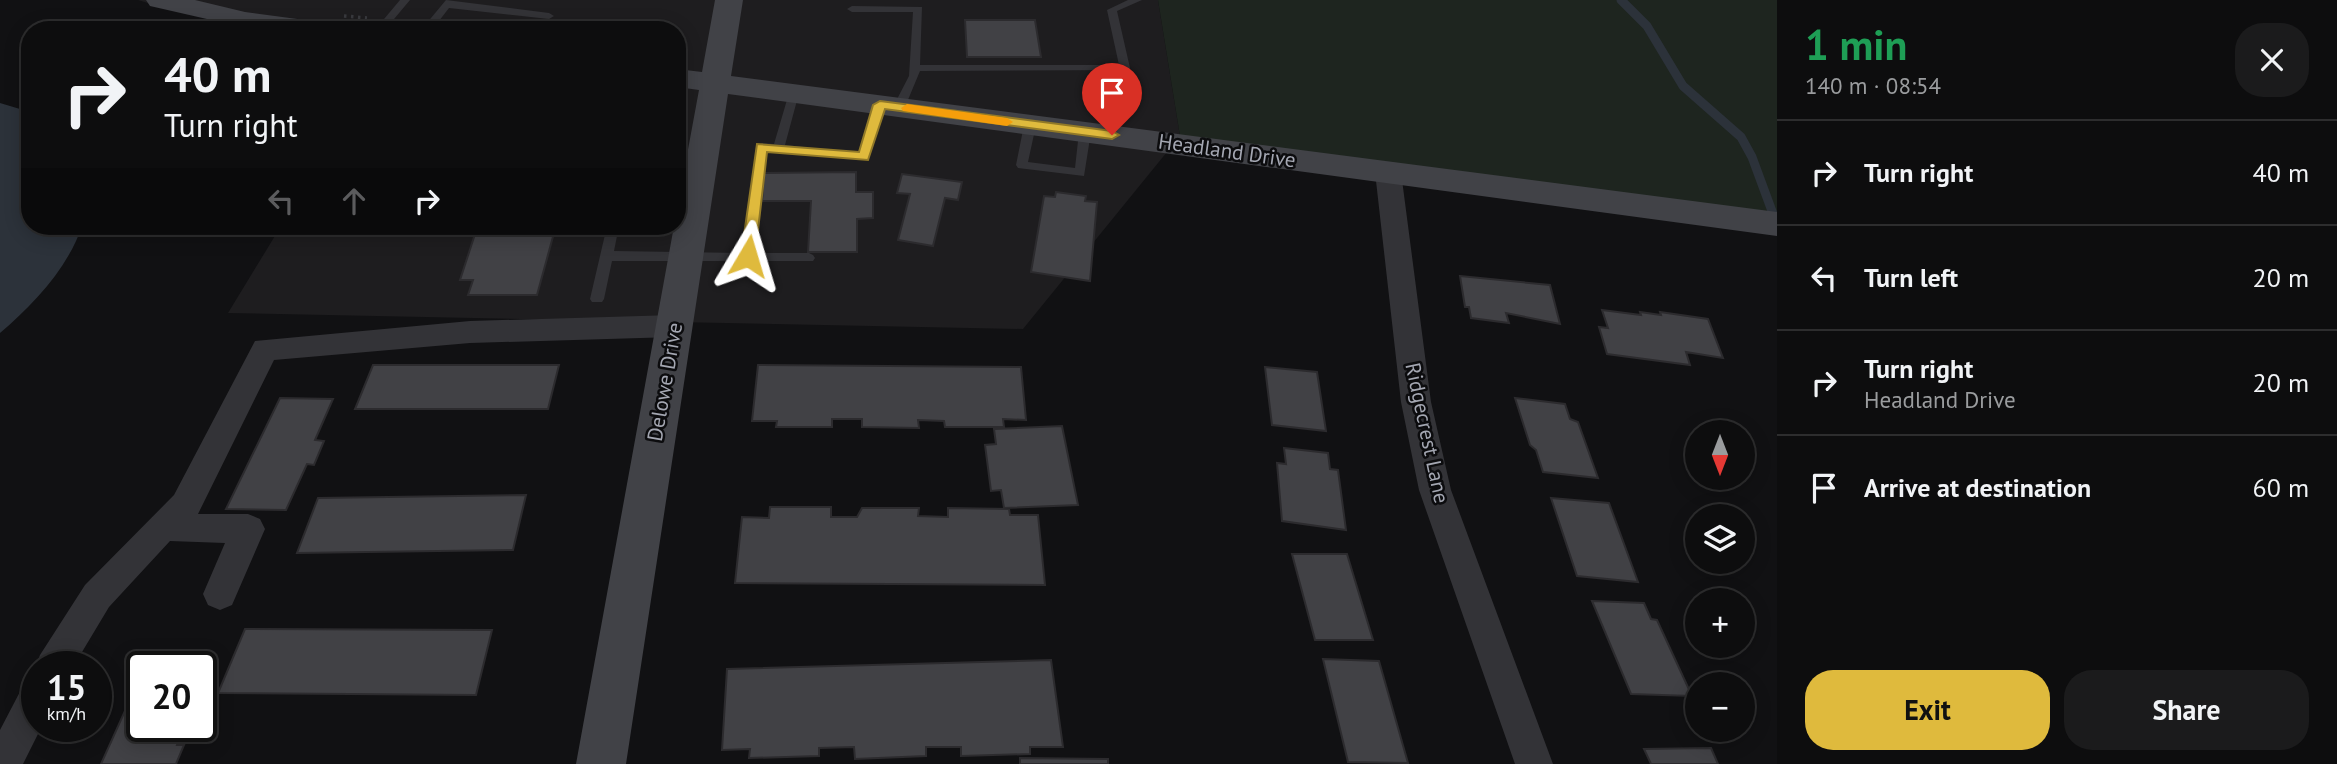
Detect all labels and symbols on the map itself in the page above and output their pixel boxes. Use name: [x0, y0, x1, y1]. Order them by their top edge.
pin: [1082, 63, 1142, 135]
street label: Headland Drive: [1157, 127, 1298, 174]
position arrow: [711, 219, 785, 293]
street label: Delowe Drive: [641, 320, 688, 443]
street label: Ridgecrest Lane: [1399, 360, 1456, 506]
north arrow: [1685, 420, 1755, 490]
speed limit sign: 20: [126, 651, 217, 742]

